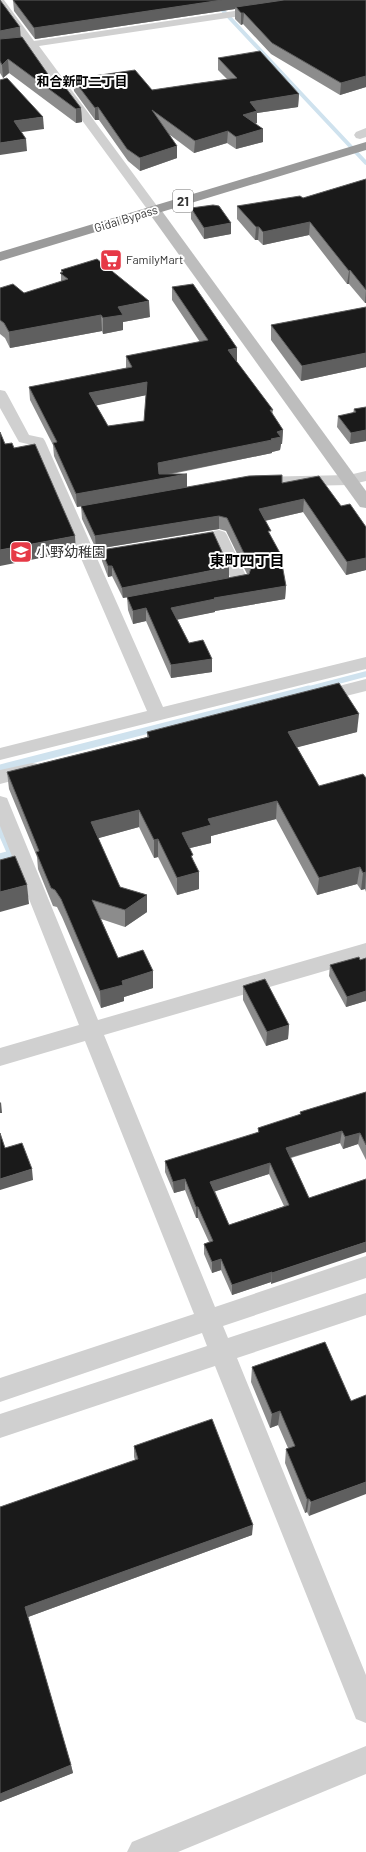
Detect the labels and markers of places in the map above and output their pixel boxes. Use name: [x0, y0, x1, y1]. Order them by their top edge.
supermarket icon: FamilyMart: [98, 247, 124, 273]
place label: FamilyMart: [126, 252, 183, 266]
school or university icon: 小野幼稚園: [8, 539, 34, 565]
place label: 小野幼稚園: [36, 543, 106, 560]

